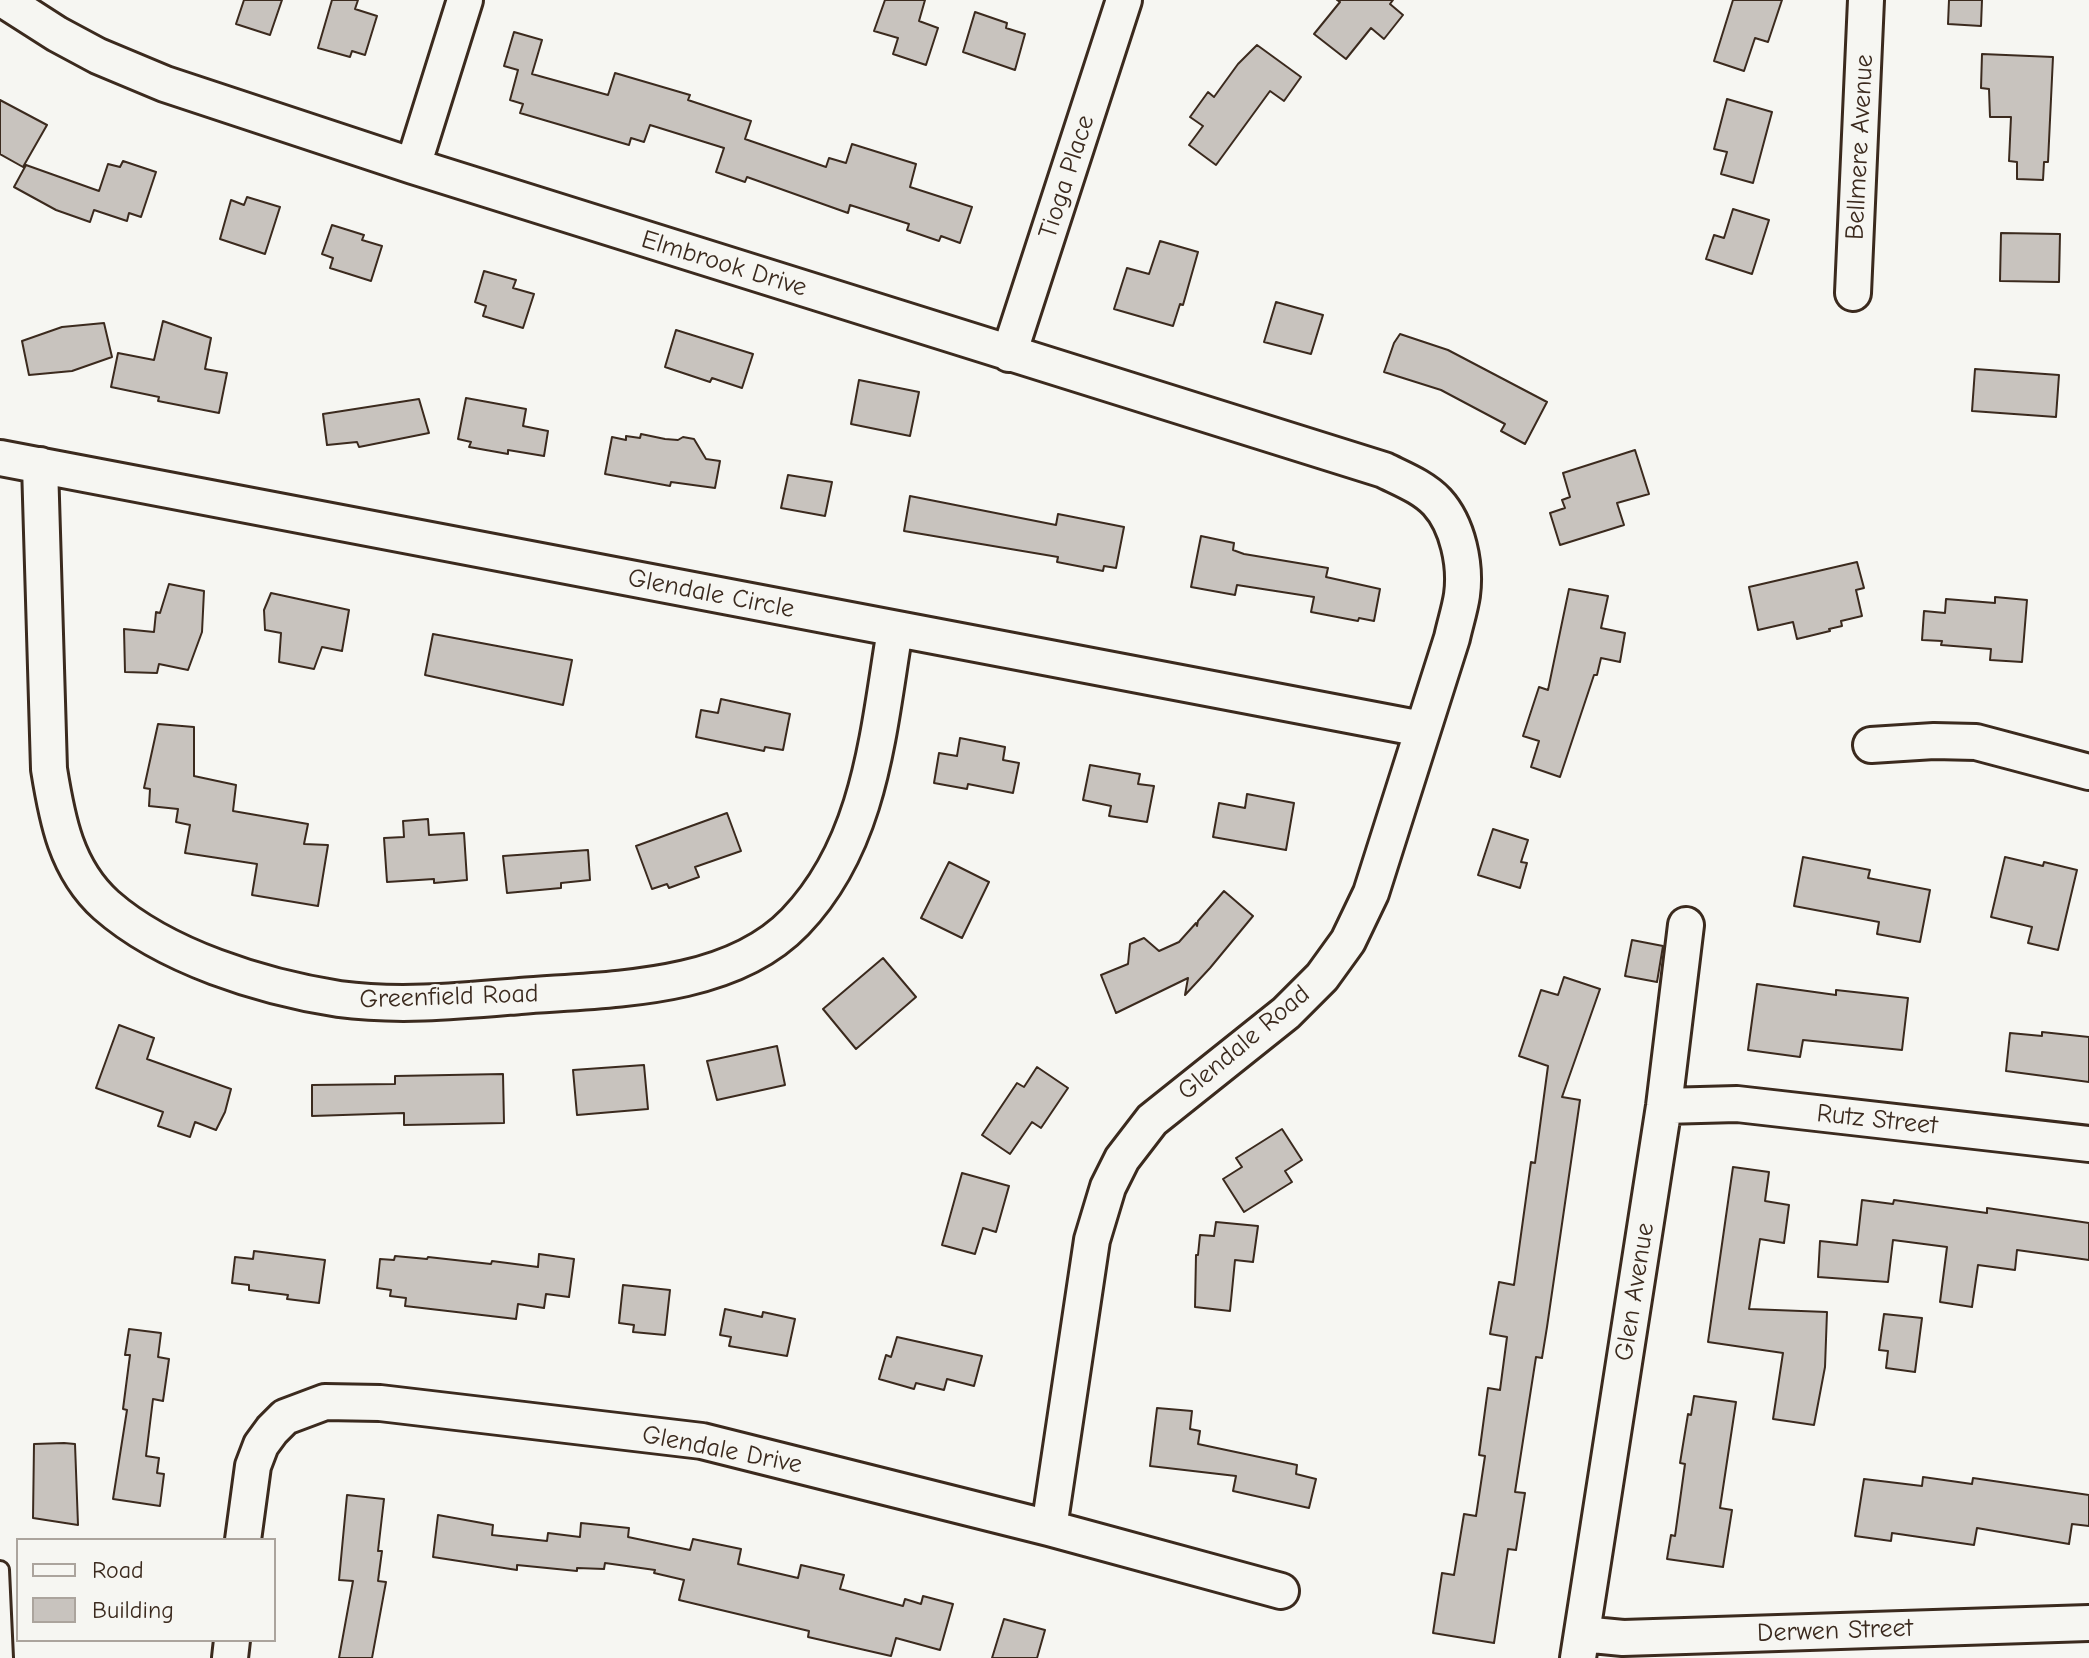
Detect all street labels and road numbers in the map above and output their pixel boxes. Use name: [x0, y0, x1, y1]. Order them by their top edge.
street label: Bellmere Avenue: [1840, 53, 1880, 241]
street label: Tioga Place: [1032, 111, 1102, 243]
street label: Elmbrook Drive: [637, 224, 811, 304]
street label: Glendale Circle: [625, 563, 797, 625]
street label: Greenfield Road: [359, 978, 539, 1016]
street label: Glendale Road: [1172, 979, 1316, 1107]
street label: Rutz Street: [1815, 1098, 1939, 1142]
street label: Glen Avenue: [1609, 1221, 1661, 1363]
street label: Glendale Drive: [639, 1419, 805, 1481]
street label: Derwen Street: [1757, 1613, 1913, 1649]

